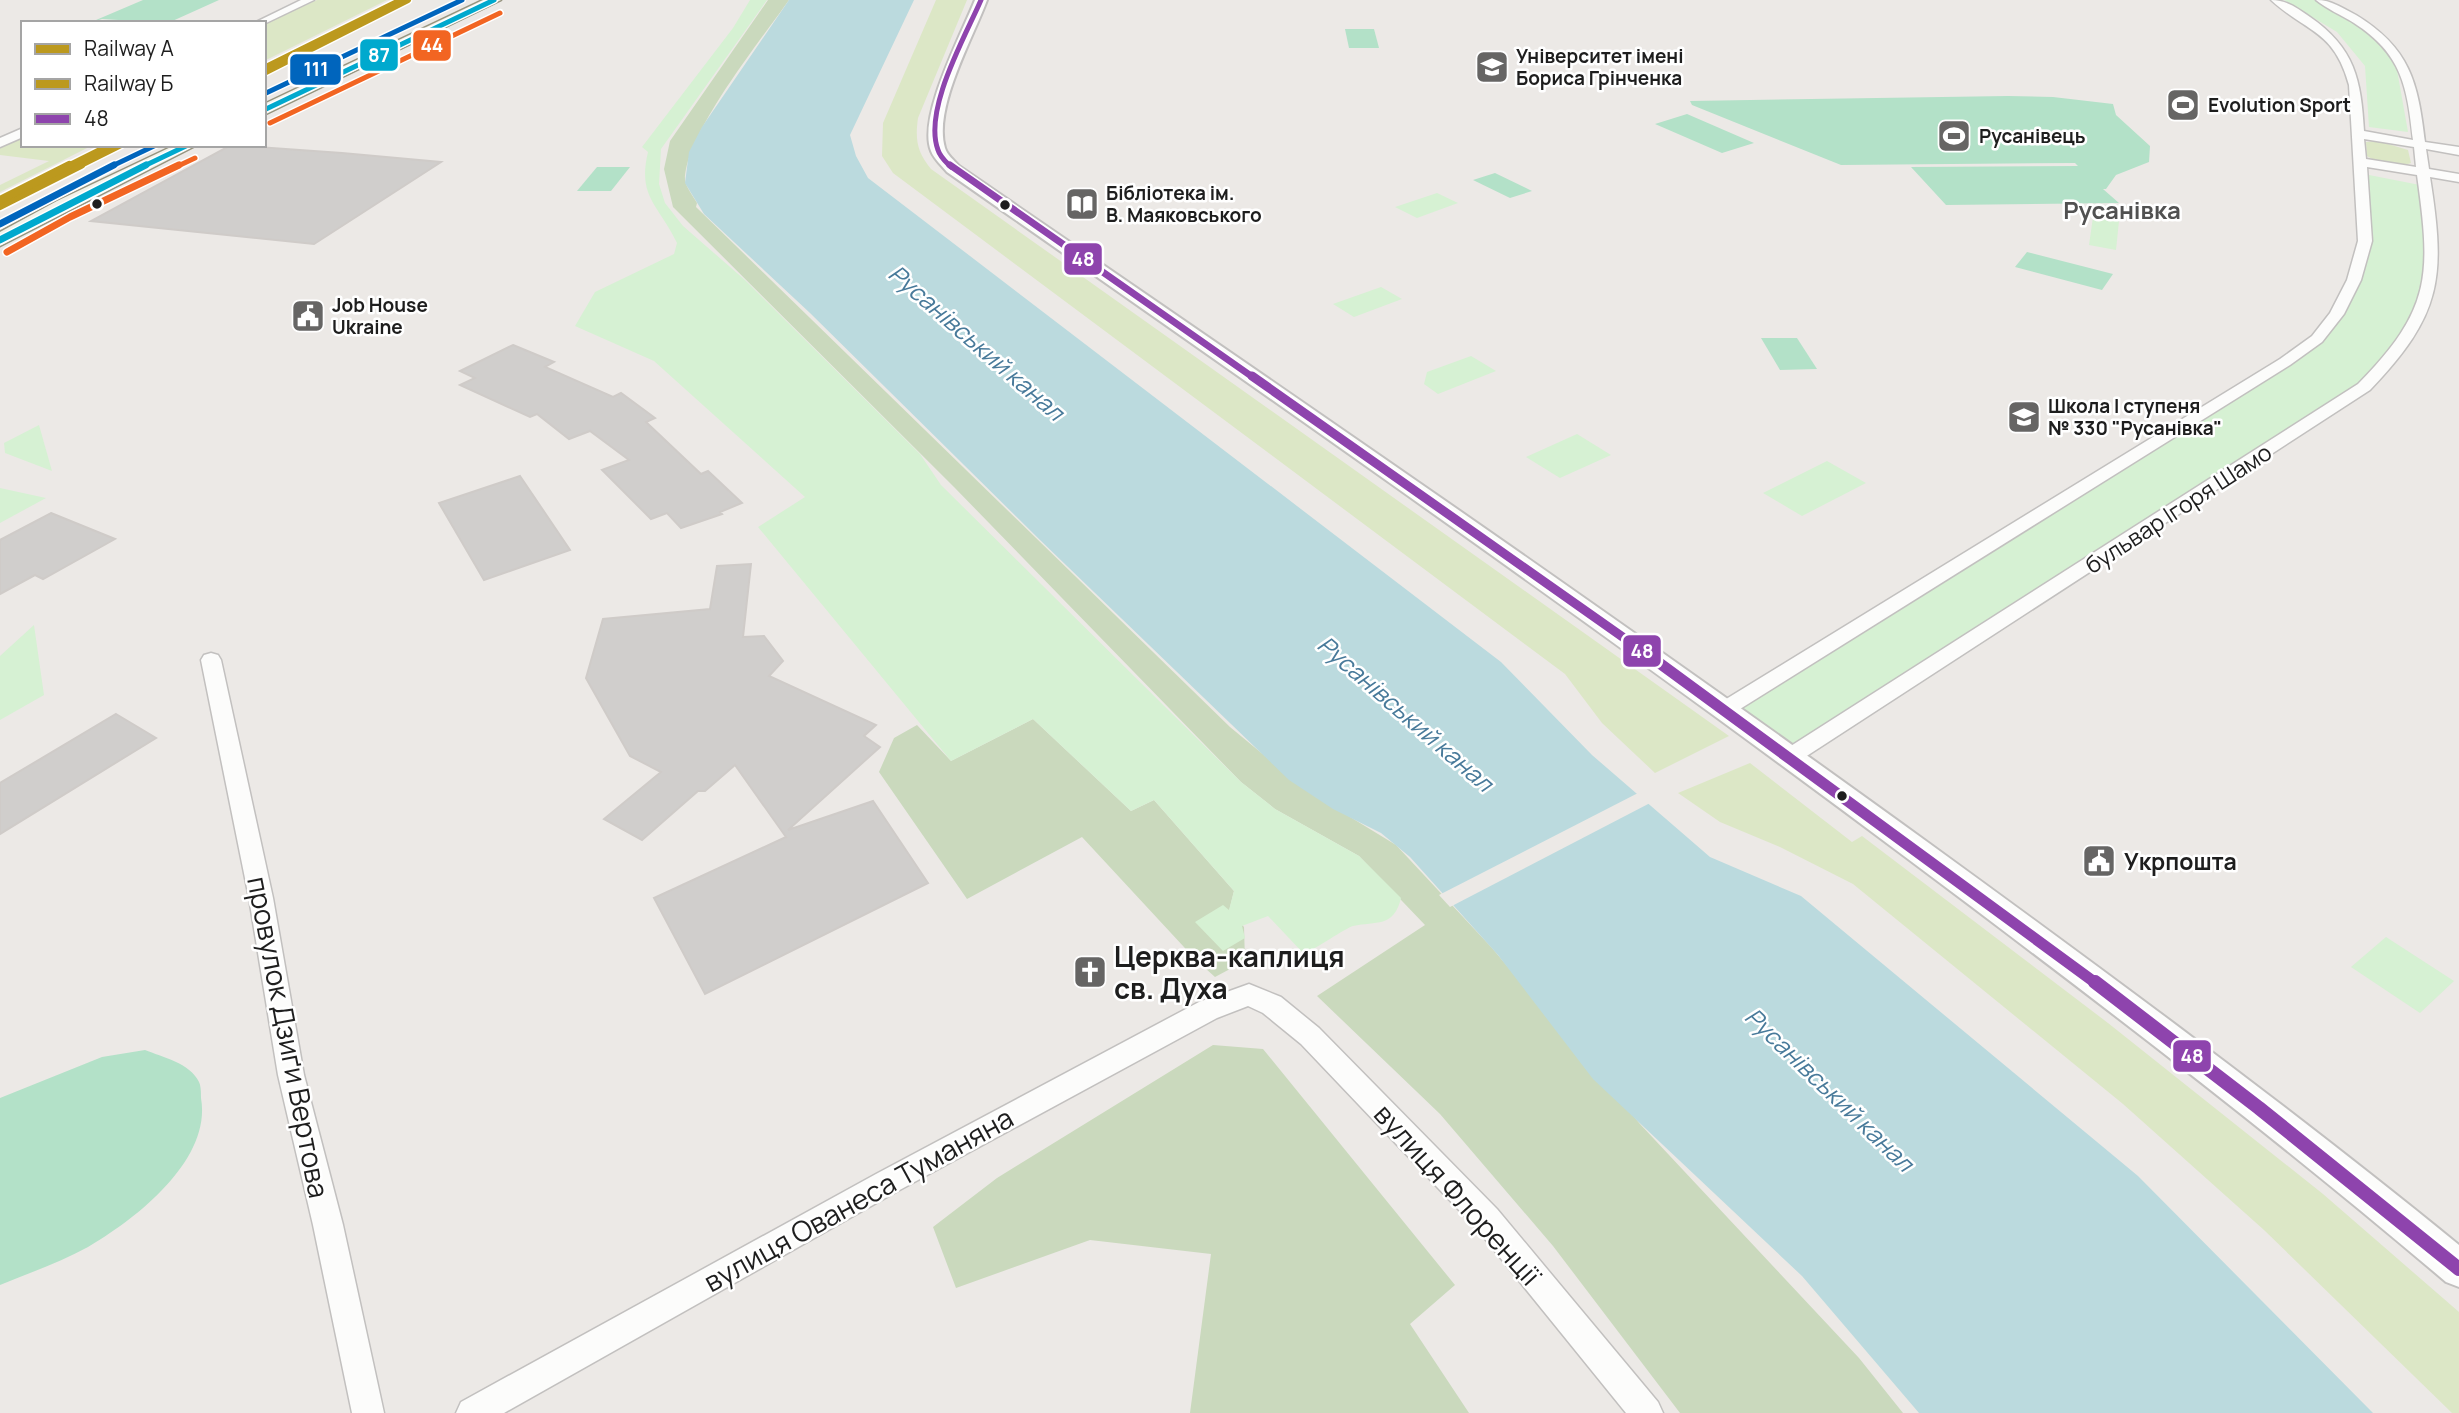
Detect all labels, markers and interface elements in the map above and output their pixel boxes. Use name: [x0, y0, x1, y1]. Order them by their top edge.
legend: [21, 21, 266, 147]
line badge: 44: [412, 29, 452, 62]
text: 44: [421, 32, 443, 58]
text: Railway A: [84, 34, 174, 62]
line badge: 87: [359, 38, 399, 72]
text: 87: [368, 42, 390, 68]
place label: Університет імені Бориса Грінченка: [1516, 43, 1684, 91]
school or university icon: Університет імені Бориса Грінченка: [1473, 48, 1511, 86]
line badge: 111: [289, 53, 342, 86]
text: 111: [304, 56, 328, 82]
text: Railway Б: [84, 69, 174, 97]
sports icon: Evolution Sport: [2164, 86, 2202, 124]
place label: Evolution Sport: [2208, 92, 2351, 118]
text: 48: [84, 104, 109, 132]
sports icon: Русанівець: [1935, 117, 1973, 155]
place label: Русанівець: [1979, 123, 2086, 149]
place label: Бібліотека ім. В. Маяковського: [1106, 180, 1262, 228]
library icon: Бібліотека ім. В. Маяковського: [1063, 185, 1101, 223]
district label: Русанівка: [2063, 193, 2181, 226]
unlabelled marker: [90, 197, 104, 211]
unlabelled marker: [998, 198, 1012, 212]
line badge: 48: [1063, 242, 1103, 276]
text: 48: [1071, 246, 1095, 272]
water label: Русанівський канал: [882, 257, 1073, 429]
place label: Job House Ukraine: [332, 292, 428, 340]
public building icon: Job House Ukraine: [289, 297, 327, 335]
place label: Школа І ступеня № 330 "Русанівка": [2048, 393, 2222, 441]
school or university icon: Школа І ступеня № 330 "Русанівка": [2005, 398, 2043, 436]
street label: бульвар Ігоря Шамо: [2078, 436, 2278, 580]
water label: Русанівський канал: [1311, 628, 1502, 800]
line badge: 48: [1622, 634, 1662, 668]
text: 48: [1630, 638, 1654, 664]
unlabelled marker: [1835, 789, 1849, 803]
public building icon: Укрпошта: [2080, 842, 2118, 880]
place label: Укрпошта: [2124, 845, 2237, 877]
street label: провулок Дзиґи Вертова: [239, 873, 339, 1201]
place label: Церква-каплиця св. Духа: [1114, 937, 1345, 1007]
church icon: Церква-каплиця св. Духа: [1071, 953, 1109, 991]
water label: Русанівський канал: [1738, 1000, 1923, 1180]
line badge: 48: [2172, 1039, 2212, 1073]
text: 48: [2180, 1043, 2204, 1069]
street label: вулиця Флоренції: [1366, 1095, 1551, 1294]
street label: вулиця Ованеса Туманяна: [696, 1098, 1020, 1300]

